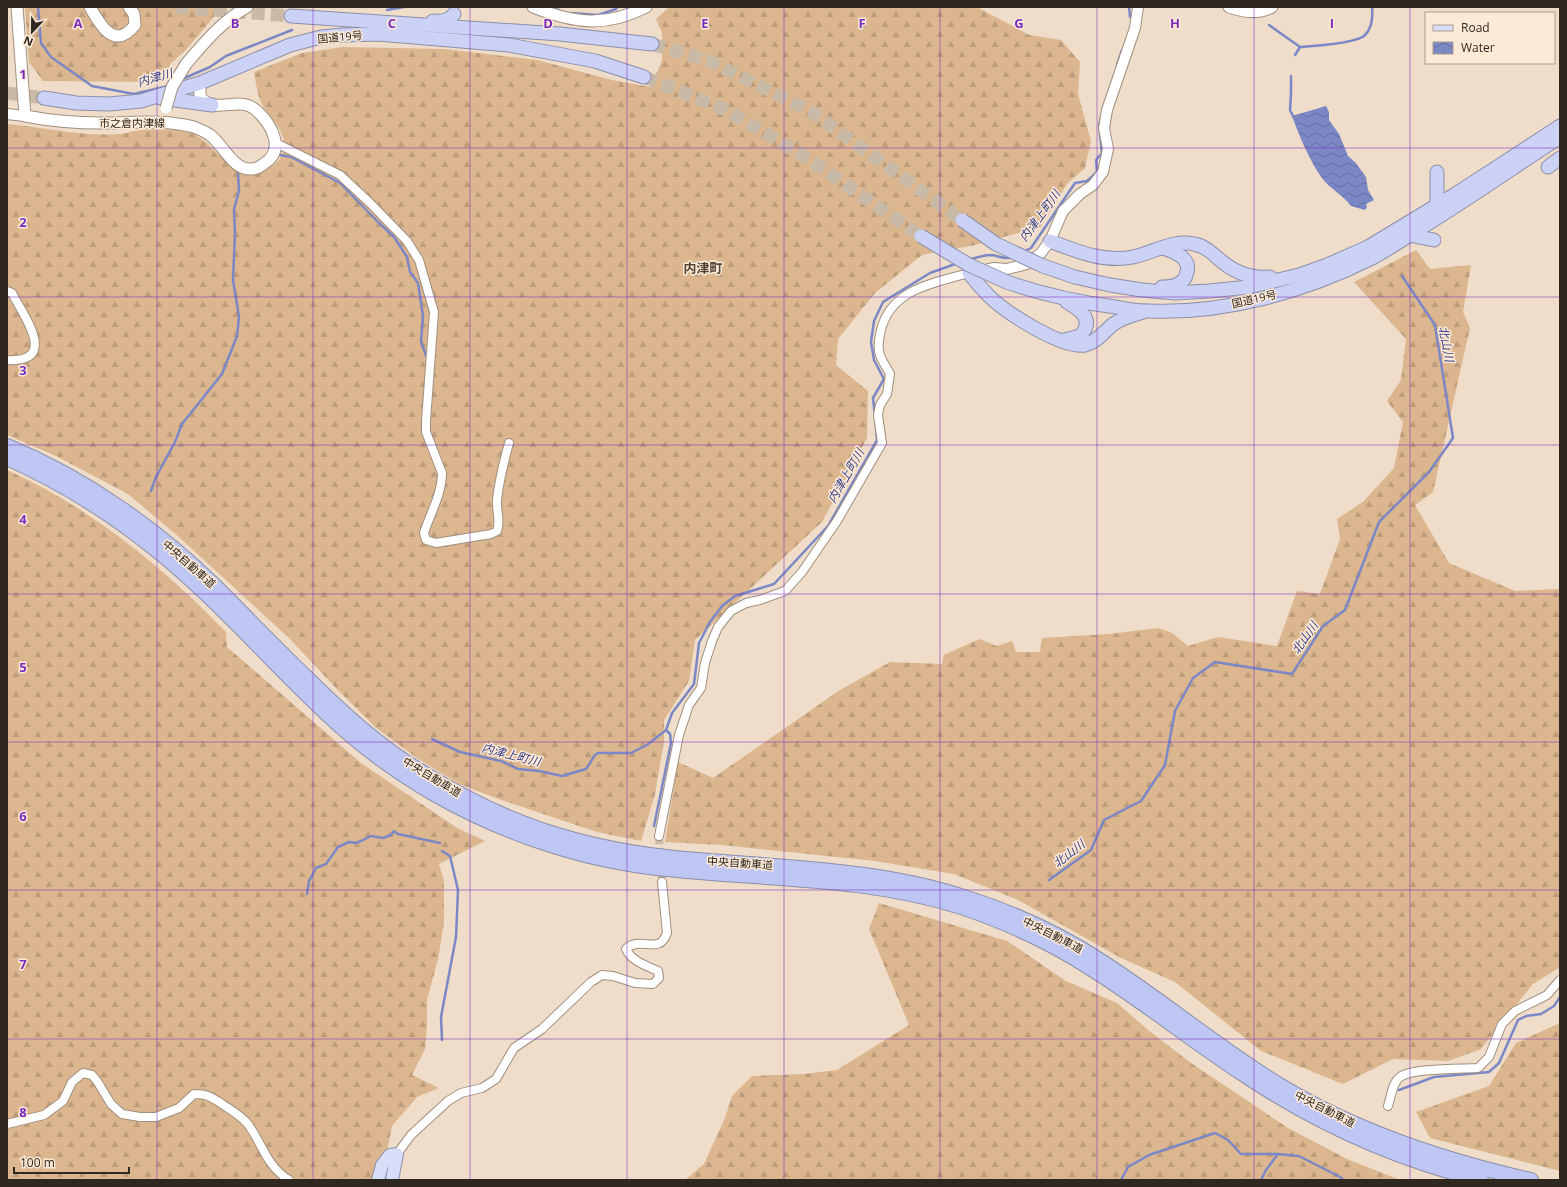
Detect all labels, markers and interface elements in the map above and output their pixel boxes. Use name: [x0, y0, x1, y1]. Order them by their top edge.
north arrow: [12, 12, 52, 52]
legend: [1425, 12, 1555, 64]
text: A: [74, 14, 83, 32]
text: B: [231, 14, 240, 32]
text: C: [388, 14, 396, 32]
text: D: [543, 14, 553, 32]
text: E: [701, 14, 709, 32]
text: F: [858, 14, 866, 32]
text: G: [1014, 14, 1024, 32]
text: H: [1170, 14, 1180, 32]
text: I: [1330, 14, 1334, 32]
text: Road: [1461, 19, 1490, 36]
street label: 国道19号: [317, 27, 363, 46]
text: N: [21, 33, 35, 50]
text: Water: [1461, 39, 1495, 56]
water label: 内津川: [135, 64, 176, 91]
text: 1: [19, 65, 27, 83]
street label: 市之倉内津線: [99, 115, 165, 130]
water label: 内津上町川: [1015, 185, 1065, 245]
text: 2: [19, 213, 27, 231]
district label: 内津町: [683, 259, 723, 277]
street label: 国道19号: [1230, 286, 1278, 311]
water label: 北山川: [1435, 325, 1459, 365]
text: 3: [19, 361, 27, 379]
water label: 内津上町川: [823, 444, 869, 506]
text: 4: [19, 510, 27, 528]
street label: 中央自動車道: [160, 536, 219, 591]
water label: 北山川: [1287, 616, 1323, 657]
text: 5: [19, 658, 27, 676]
water label: 内津上町川: [480, 739, 544, 771]
street label: 中央自動車道: [400, 753, 464, 800]
text: 6: [19, 807, 27, 825]
water label: 北山川: [1049, 835, 1090, 871]
street label: 中央自動車道: [707, 853, 773, 872]
street label: 中央自動車道: [1020, 913, 1086, 956]
text: 7: [19, 955, 27, 973]
street label: 中央自動車道: [1292, 1087, 1358, 1130]
text: 8: [19, 1103, 27, 1121]
scale bar: [14, 1149, 129, 1175]
text: 100 m: [20, 1154, 55, 1171]

